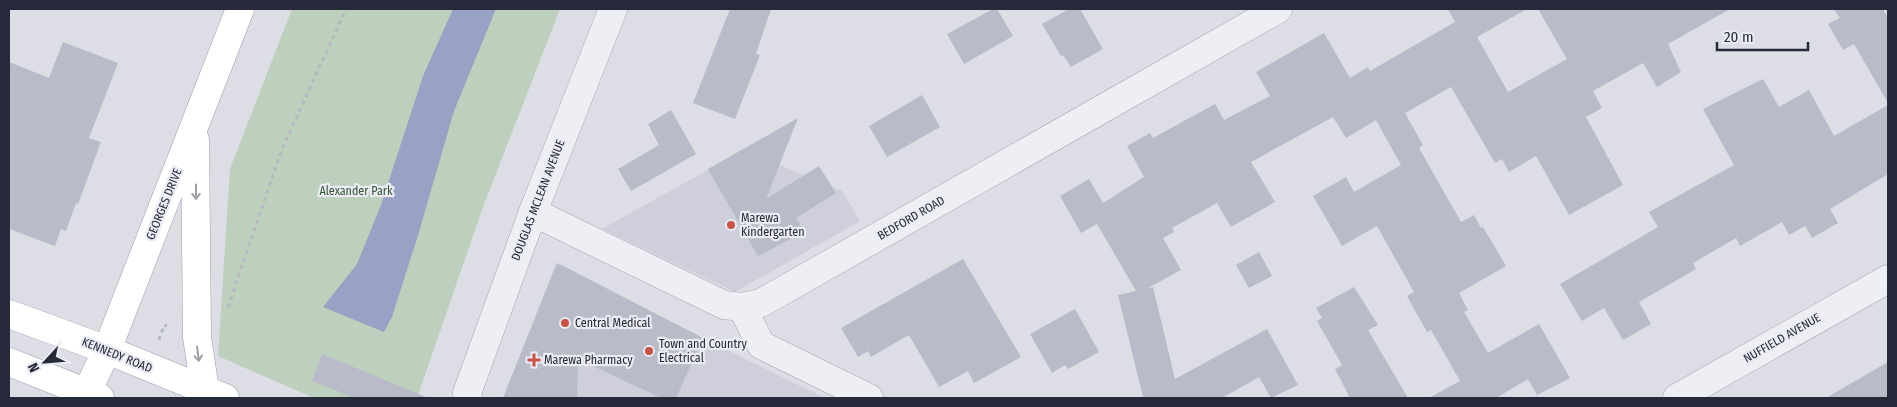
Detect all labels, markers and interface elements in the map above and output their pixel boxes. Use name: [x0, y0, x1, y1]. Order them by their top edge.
scale bar: [1717, 20, 1808, 52]
text: 20 m: [1724, 28, 1754, 46]
street label: DOUGLAS MCLEAN AVENUE: [508, 137, 568, 263]
street label: GEORGES DRIVE: [143, 166, 185, 242]
one-way arrow: [191, 184, 201, 200]
park label: Alexander Park: [319, 184, 393, 198]
street label: BEDFORD ROAD: [875, 193, 947, 243]
place label: Marewa Kindergarten: [741, 211, 805, 239]
marker: Marewa Kindergarten: [725, 219, 737, 231]
street label: NUFFIELD AVENUE: [1741, 310, 1823, 366]
place label: Central Medical: [575, 316, 650, 330]
marker: Central Medical: [559, 317, 571, 329]
street label: KENNEDY ROAD: [80, 335, 154, 375]
north arrow: [20, 337, 70, 387]
place label: Town and Country Electrical: [659, 337, 748, 365]
marker: Town and Country Electrical: [643, 345, 655, 357]
one-way arrow: [193, 346, 203, 362]
place label: Marewa Pharmacy: [544, 353, 633, 367]
marker: Marewa Pharmacy: [528, 354, 540, 366]
text: N: [24, 360, 43, 375]

